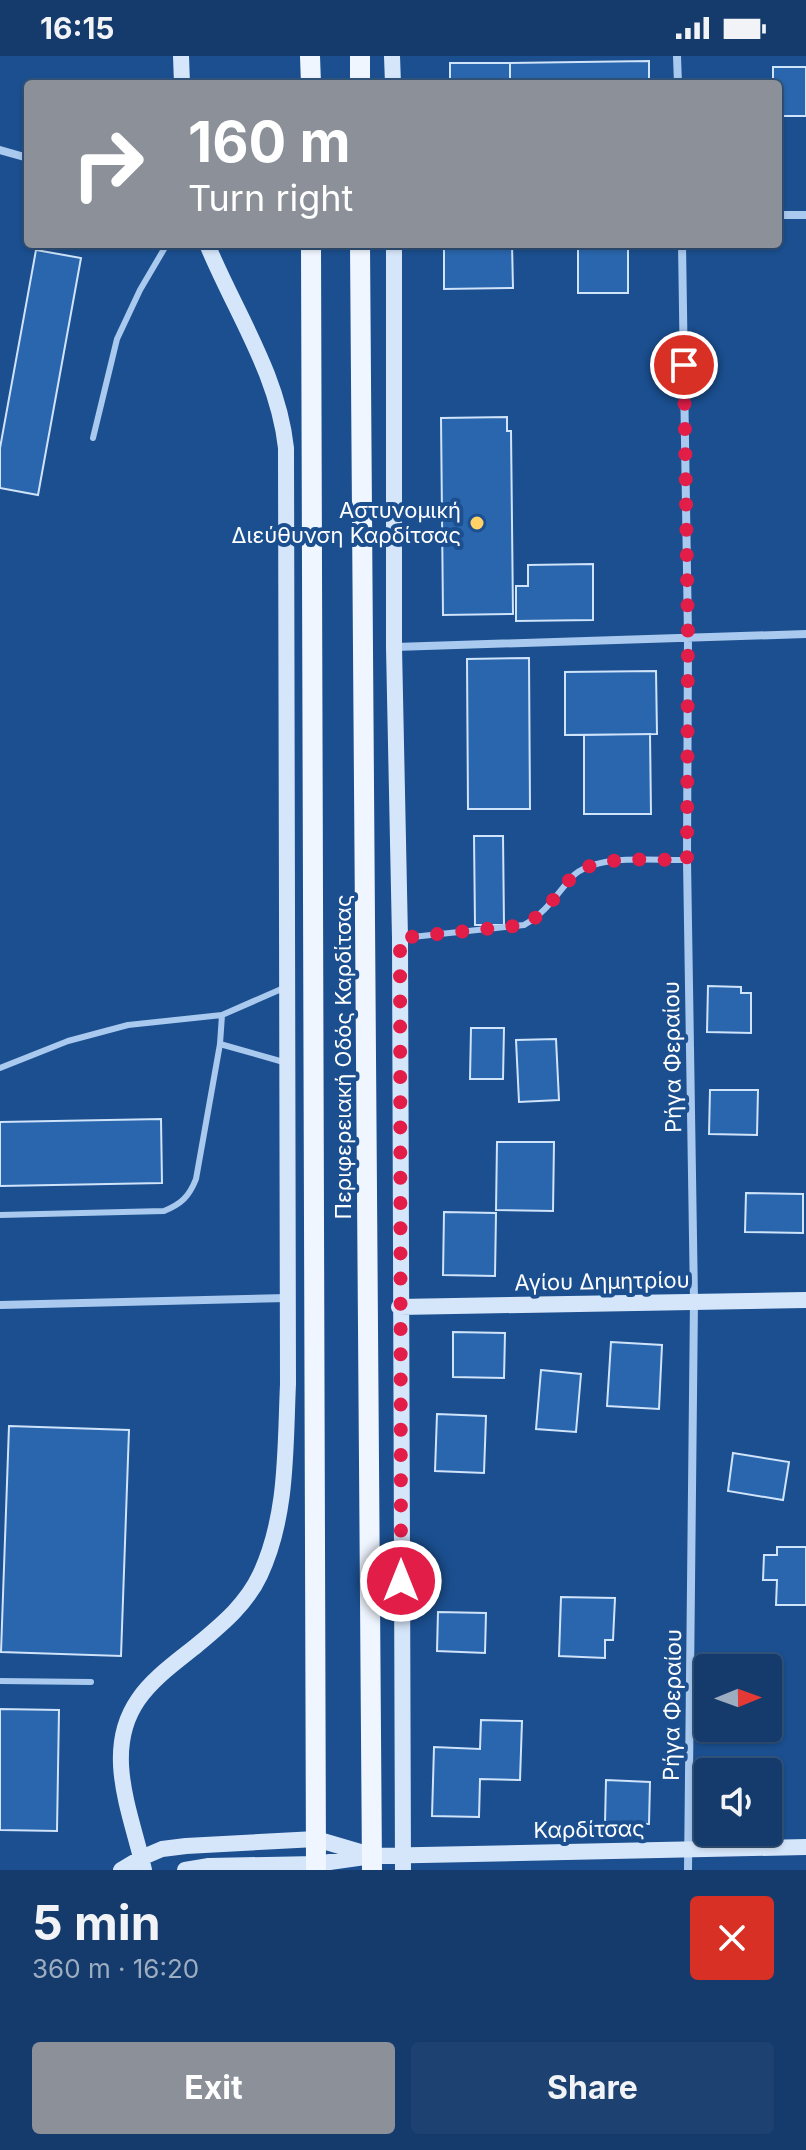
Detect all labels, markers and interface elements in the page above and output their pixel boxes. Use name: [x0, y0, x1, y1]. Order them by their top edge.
text: 16:15: [40, 10, 115, 46]
text: 160 m: [188, 108, 351, 176]
icon: right: [56, 112, 160, 216]
text: Turn right: [188, 176, 353, 220]
pin: [650, 331, 718, 399]
icon: arrive: [662, 343, 706, 387]
place label: Αστυνομική Διεύθυνση Καρδίτσας: [231, 497, 461, 548]
marker: Αστυνομική Διεύθυνση Καρδίτσας: [468, 514, 486, 532]
street label: Περιφερειακή Οδός Καρδίτσας: [330, 895, 356, 1219]
street label: Ρήγα Φεραίου: [658, 981, 686, 1133]
street label: Αγίου Δημητρίου: [514, 1266, 690, 1296]
position arrow: [359, 1539, 443, 1623]
street label: Ρήγα Φεραίου: [658, 1629, 686, 1781]
north arrow: [694, 1654, 782, 1742]
map controls: [694, 1654, 782, 1846]
button: sound: [694, 1758, 782, 1846]
street label: Καρδίτσας: [533, 1815, 645, 1843]
text: 5 min: [32, 1893, 161, 1952]
button: close: [690, 1896, 774, 1980]
text: 360 m · 16:20: [32, 1953, 199, 1984]
button: Exit: [32, 2042, 395, 2134]
button: Share: [411, 2042, 774, 2134]

